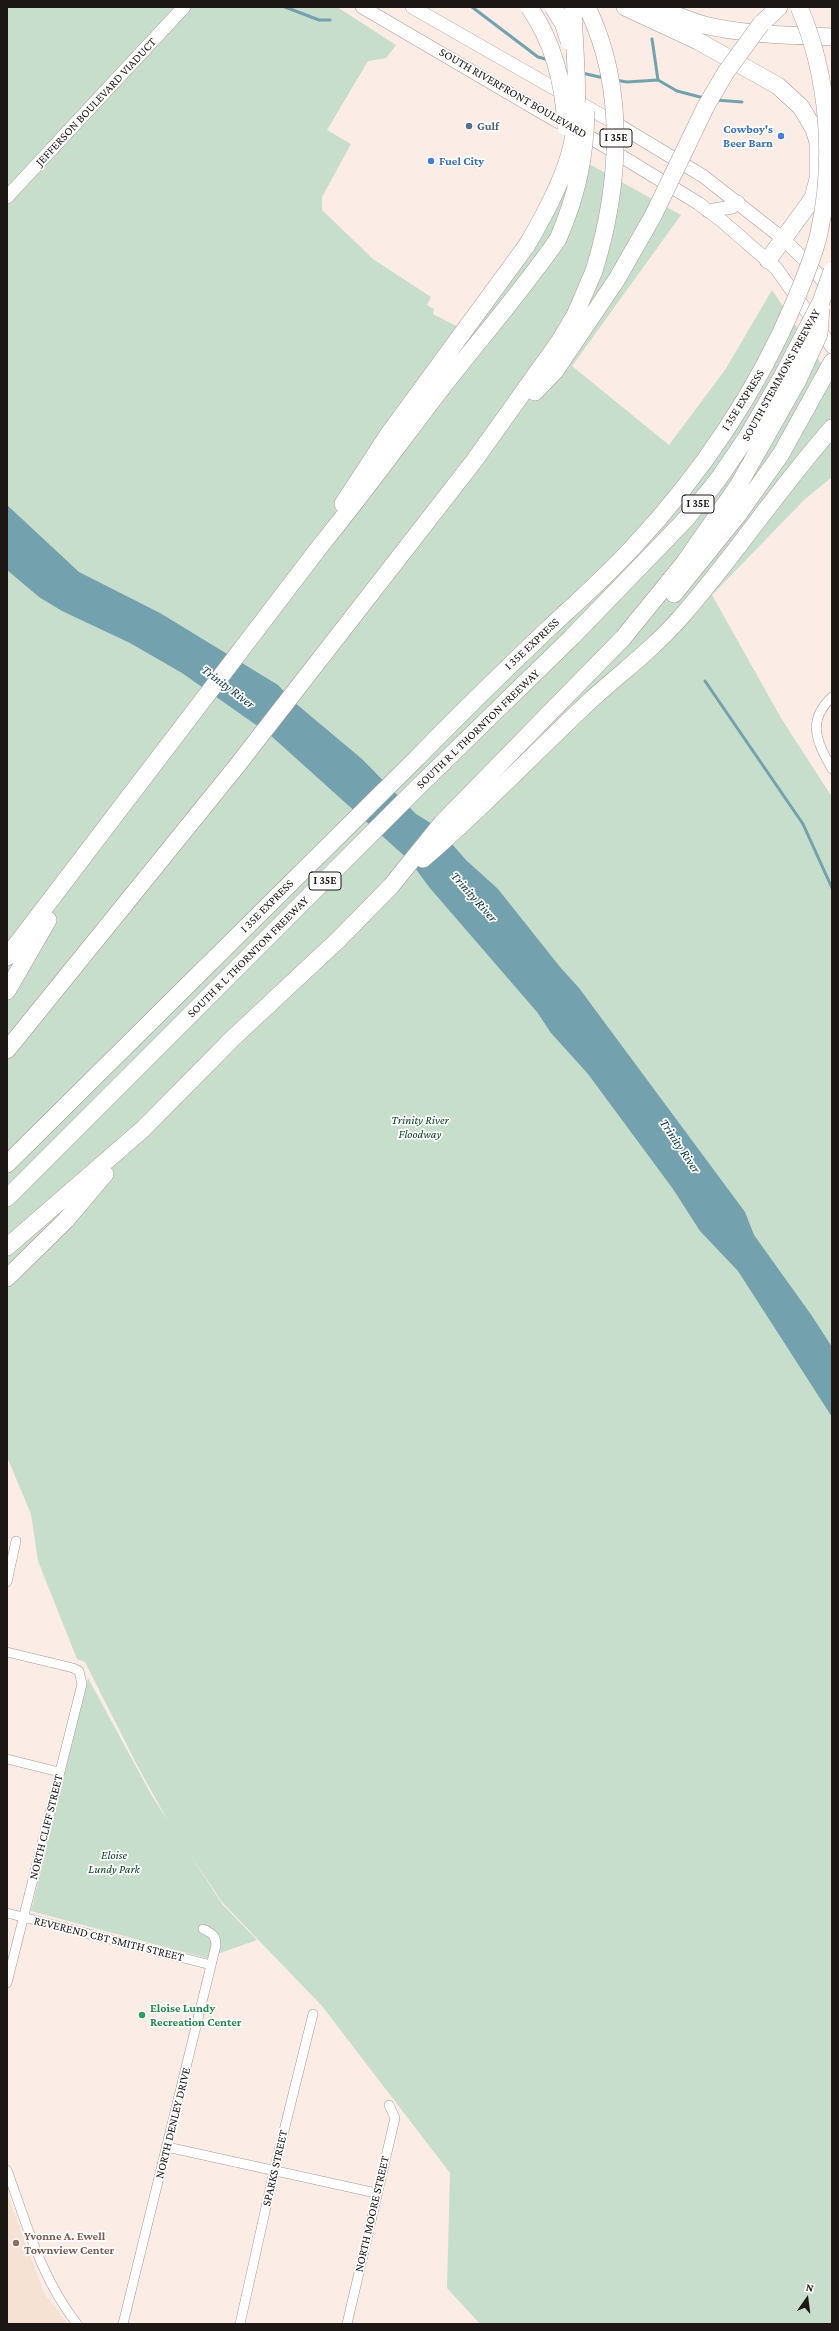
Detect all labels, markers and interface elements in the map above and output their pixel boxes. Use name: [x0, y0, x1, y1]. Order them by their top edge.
street label: JEFFERSON BOULEVARD VIADUCT: [33, 35, 159, 169]
street label: SOUTH RIVERFRONT BOULEVARD: [437, 45, 589, 141]
place label: Gulf: [477, 119, 499, 133]
marker: Gulf: [464, 121, 474, 131]
place label: Cowboy's Beer Barn: [723, 122, 773, 150]
road number: I 35E: [600, 129, 632, 147]
marker: Cowboy's Beer Barn: [776, 131, 786, 141]
place label: Fuel City: [439, 154, 484, 168]
marker: Fuel City: [426, 156, 436, 166]
street label: SOUTH STEMMONS FREEWAY: [739, 306, 823, 444]
street label: I 35E EXPRESS: [718, 367, 768, 433]
road number: I 35E: [682, 495, 714, 513]
street label: I 35E EXPRESS: [502, 615, 562, 673]
water label: Trinity River: [198, 662, 258, 712]
street label: SOUTH R L THORNTON FREEWAY: [413, 666, 543, 792]
water label: Trinity River: [447, 869, 501, 925]
road number: I 35E: [309, 872, 341, 890]
street label: I 35E EXPRESS: [237, 876, 297, 936]
street label: SOUTH R L THORNTON FREEWAY: [184, 893, 312, 1021]
park label: Trinity River Floodway: [391, 1113, 449, 1141]
water label: Trinity River: [656, 1116, 704, 1176]
street label: NORTH CLIFF STREET: [26, 1773, 66, 1881]
park label: Eloise Lundy Park: [88, 1848, 140, 1876]
street label: REVEREND CBT SMITH STREET: [32, 1913, 186, 1965]
place label: Eloise Lundy Recreation Center: [150, 2001, 242, 2029]
marker: Eloise Lundy Recreation Center: [137, 2010, 147, 2020]
street label: NORTH DENLEY DRIVE: [152, 2066, 194, 2180]
street label: SPARKS STREET: [259, 2129, 291, 2207]
street label: NORTH MOORE STREET: [352, 2155, 392, 2273]
place label: Yvonne A. Ewell Townview Center: [24, 2229, 114, 2257]
marker: Yvonne A. Ewell Townview Center: [11, 2238, 21, 2248]
north arrow: [787, 2279, 827, 2319]
text: N: [805, 2281, 815, 2294]

